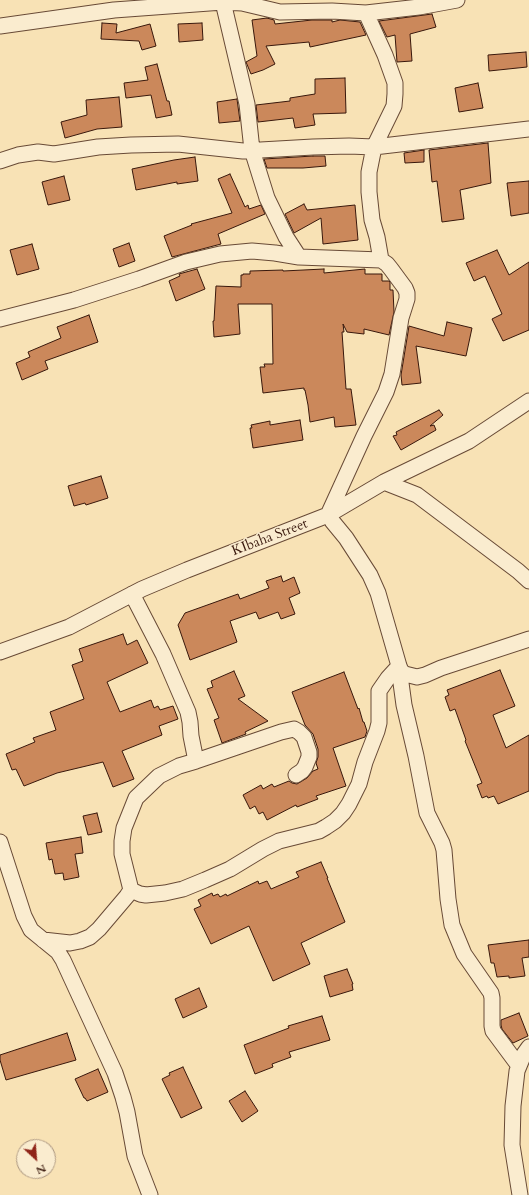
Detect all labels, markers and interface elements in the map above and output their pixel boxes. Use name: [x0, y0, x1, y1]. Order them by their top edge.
street label: KIbaha Street: [230, 516, 310, 560]
north arrow: [16, 1139, 56, 1179]
text: N: [33, 1160, 49, 1178]

